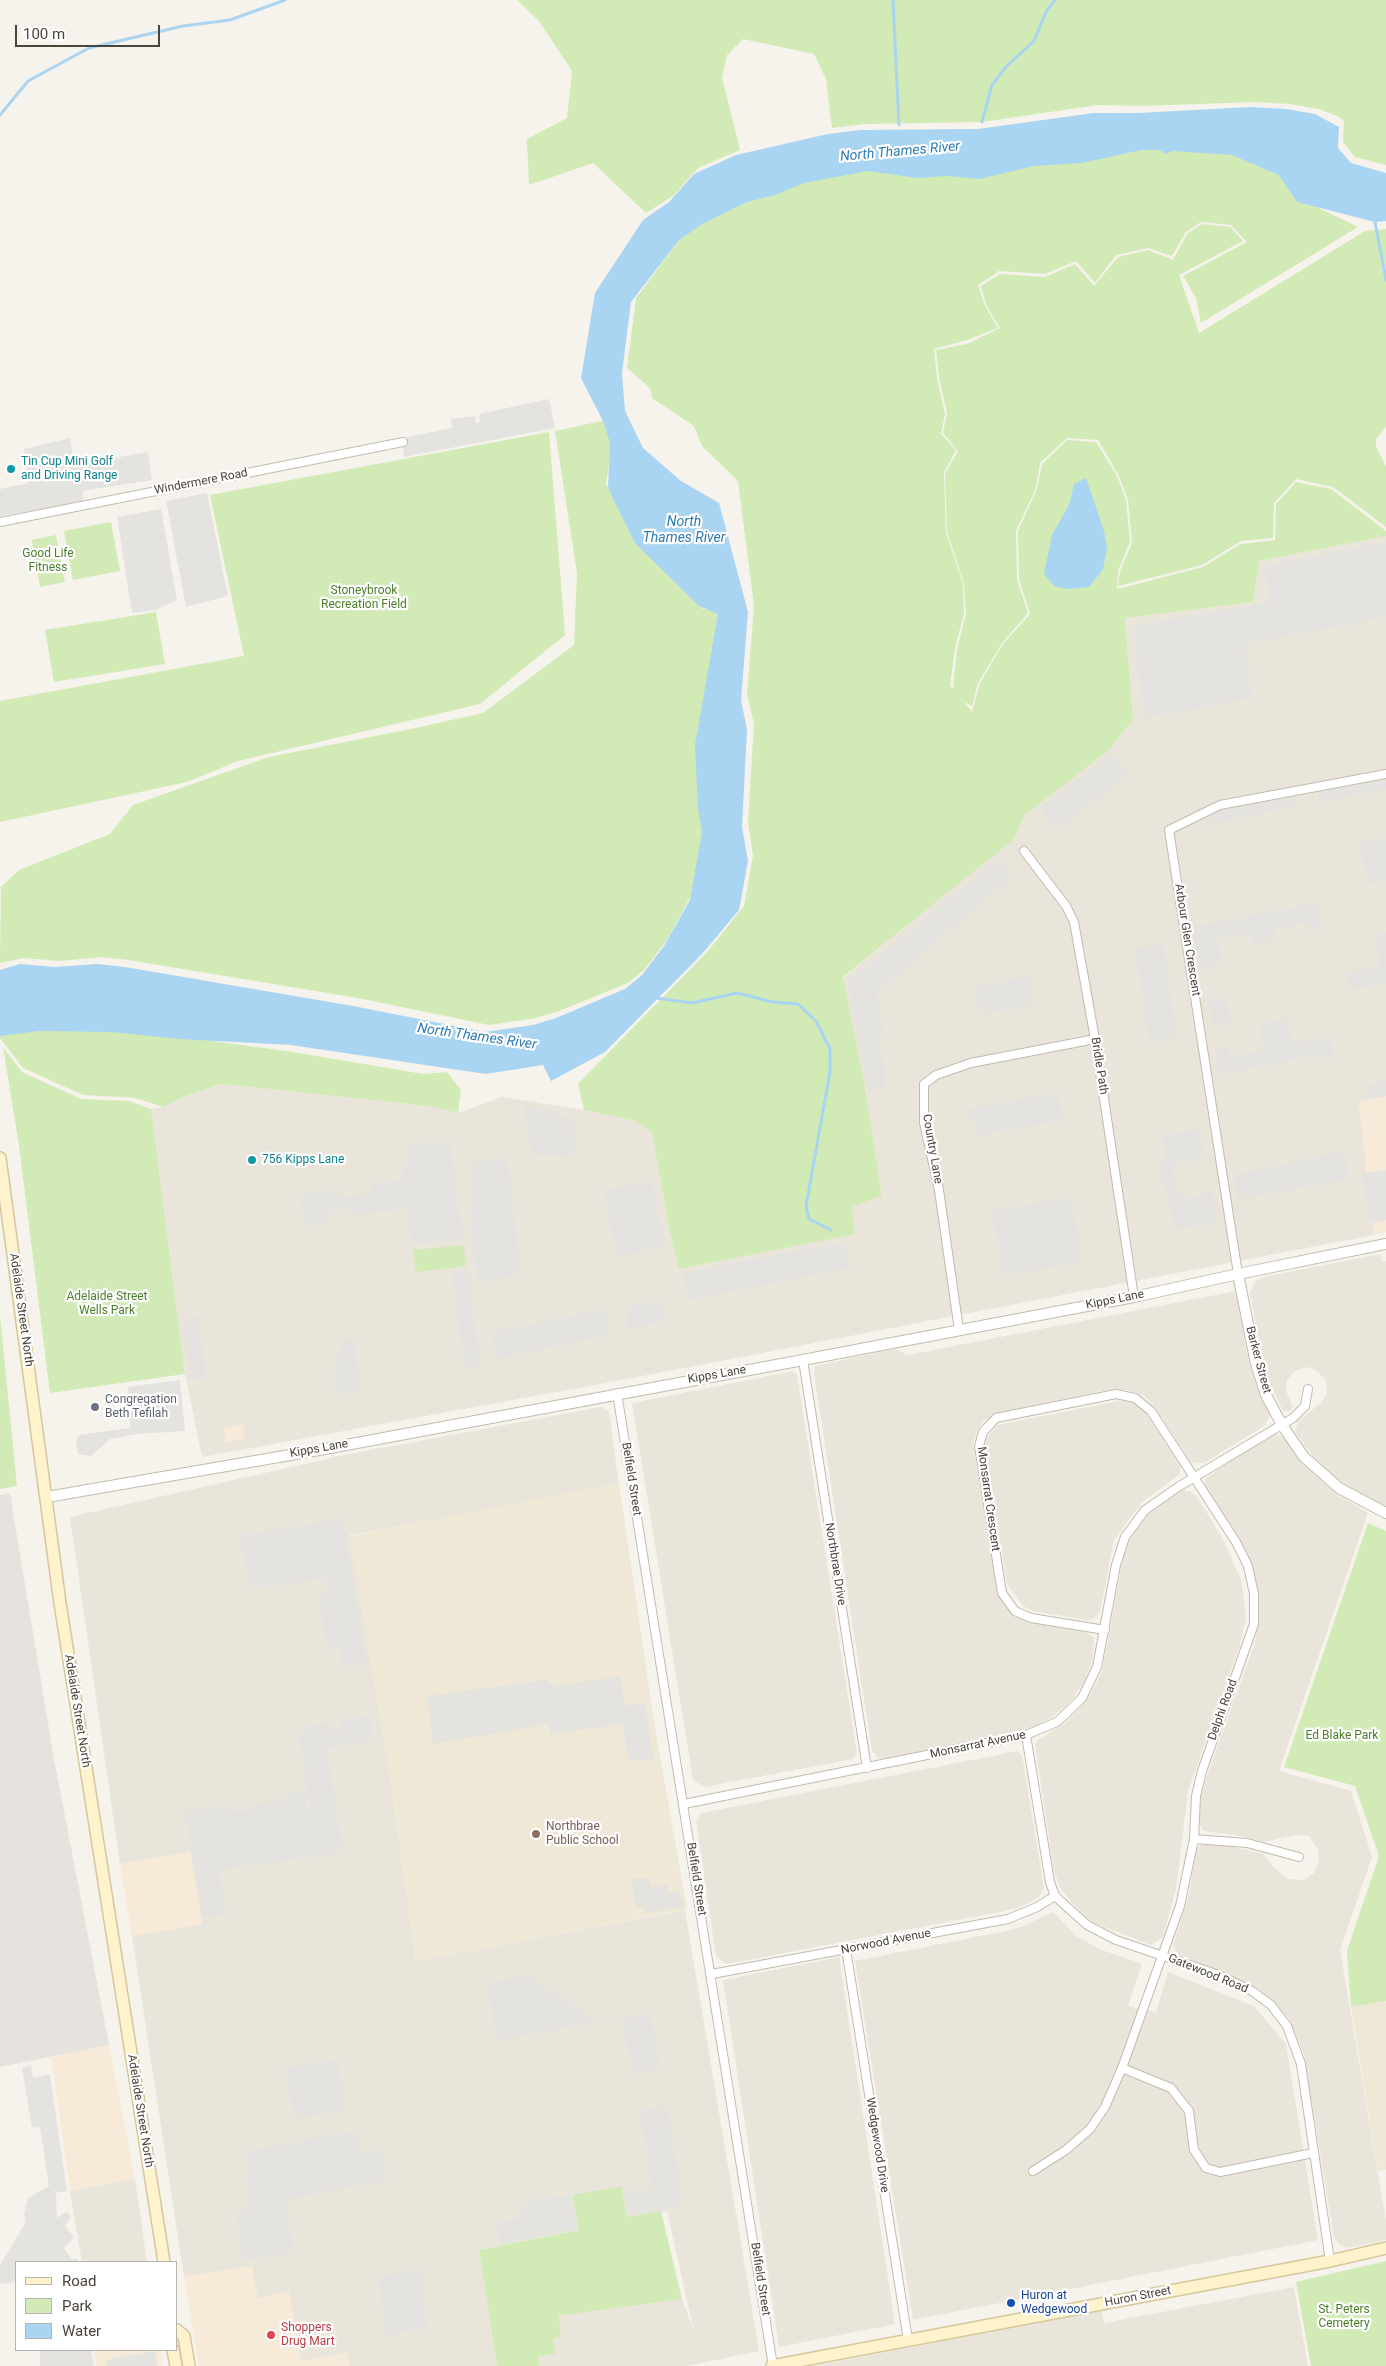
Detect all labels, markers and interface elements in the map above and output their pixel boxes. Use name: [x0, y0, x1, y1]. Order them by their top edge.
scale bar: [18, 15, 162, 47]
text: 100 m: [23, 25, 65, 43]
water label: North Thames River: [839, 138, 961, 166]
place label: Tin Cup Mini Golf and Driving Range: [21, 455, 117, 483]
marker: Tin Cup Mini Golf and Driving Range: [5, 463, 17, 475]
street label: Windermere Road: [153, 466, 249, 498]
water label: North Thames River: [643, 514, 725, 546]
park label: Good Life Fitness: [22, 547, 74, 575]
park label: Stoneybrook Recreation Field: [321, 584, 407, 612]
street label: Arbour Glen Crescent: [1171, 883, 1203, 997]
water label: North Thames River: [416, 1020, 538, 1054]
street label: Bridle Path: [1087, 1036, 1111, 1096]
street label: Country Lane: [919, 1113, 945, 1185]
place label: 756 Kipps Lane: [262, 1153, 344, 1167]
marker: 756 Kipps Lane: [246, 1154, 258, 1166]
street label: Adelaide Street North: [6, 1252, 36, 1368]
street label: Kipps Lane: [1085, 1287, 1145, 1313]
park label: Adelaide Street Wells Park: [66, 1290, 148, 1318]
street label: Barker Street: [1242, 1325, 1274, 1395]
street label: Kipps Lane: [687, 1363, 747, 1387]
place label: Congregation Beth Tefilah: [105, 1393, 177, 1421]
marker: Congregation Beth Tefilah: [89, 1401, 101, 1413]
street label: Kipps Lane: [289, 1437, 349, 1461]
street label: Belfield Street: [618, 1441, 644, 1517]
street label: Monsarrat Crescent: [974, 1446, 1002, 1552]
street label: Northbrae Drive: [821, 1522, 849, 1606]
street label: Adelaide Street North: [61, 1653, 93, 1769]
street label: Delphi Road: [1205, 1677, 1241, 1743]
street label: Monsarrat Avenue: [929, 1728, 1027, 1762]
park label: Ed Blake Park: [1306, 1729, 1378, 1743]
place label: Northbrae Public School: [546, 1820, 619, 1848]
marker: Northbrae Public School: [530, 1828, 542, 1840]
street label: Belfield Street: [683, 1841, 709, 1917]
street label: Norwood Avenue: [840, 1926, 932, 1958]
street label: Gatewood Road: [1166, 1951, 1250, 1997]
street label: Adelaide Street North: [124, 2053, 156, 2169]
street label: Wedgewood Drive: [862, 2096, 892, 2194]
street label: Belfield Street: [747, 2241, 773, 2317]
legend: [15, 2261, 178, 2351]
text: Road: [62, 2272, 96, 2290]
street label: Huron Street: [1104, 2284, 1172, 2310]
place label: Huron at Wedgewood: [1021, 2289, 1087, 2317]
text: Park: [62, 2297, 92, 2315]
marker: Huron at Wedgewood: [1005, 2297, 1017, 2309]
park label: St. Peters Cemetery: [1318, 2303, 1370, 2331]
place label: Shoppers Drug Mart: [281, 2321, 335, 2349]
text: Water: [62, 2322, 101, 2340]
marker: Shoppers Drug Mart: [265, 2329, 277, 2341]

